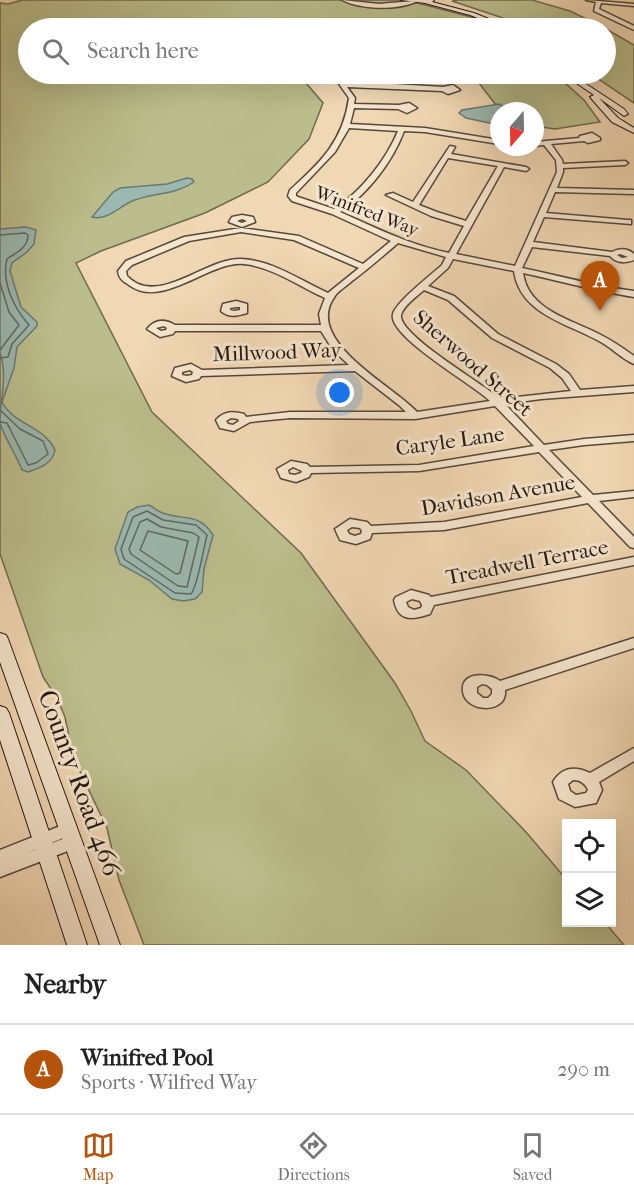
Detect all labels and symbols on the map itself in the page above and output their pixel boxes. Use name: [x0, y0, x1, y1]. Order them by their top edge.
north arrow: [490, 102, 544, 156]
street label: Winifred Way: [311, 182, 423, 241]
pin: A: [580, 262, 620, 311]
street label: Sherwood Street: [409, 305, 538, 422]
street label: Millwood Way: [212, 338, 343, 366]
your location: [325, 378, 354, 407]
street label: Caryle Lane: [394, 422, 506, 460]
street label: Davidson Avenue: [419, 470, 577, 520]
street label: Treadwell Terrace: [444, 535, 610, 589]
street label: County Road 466: [31, 686, 128, 881]

